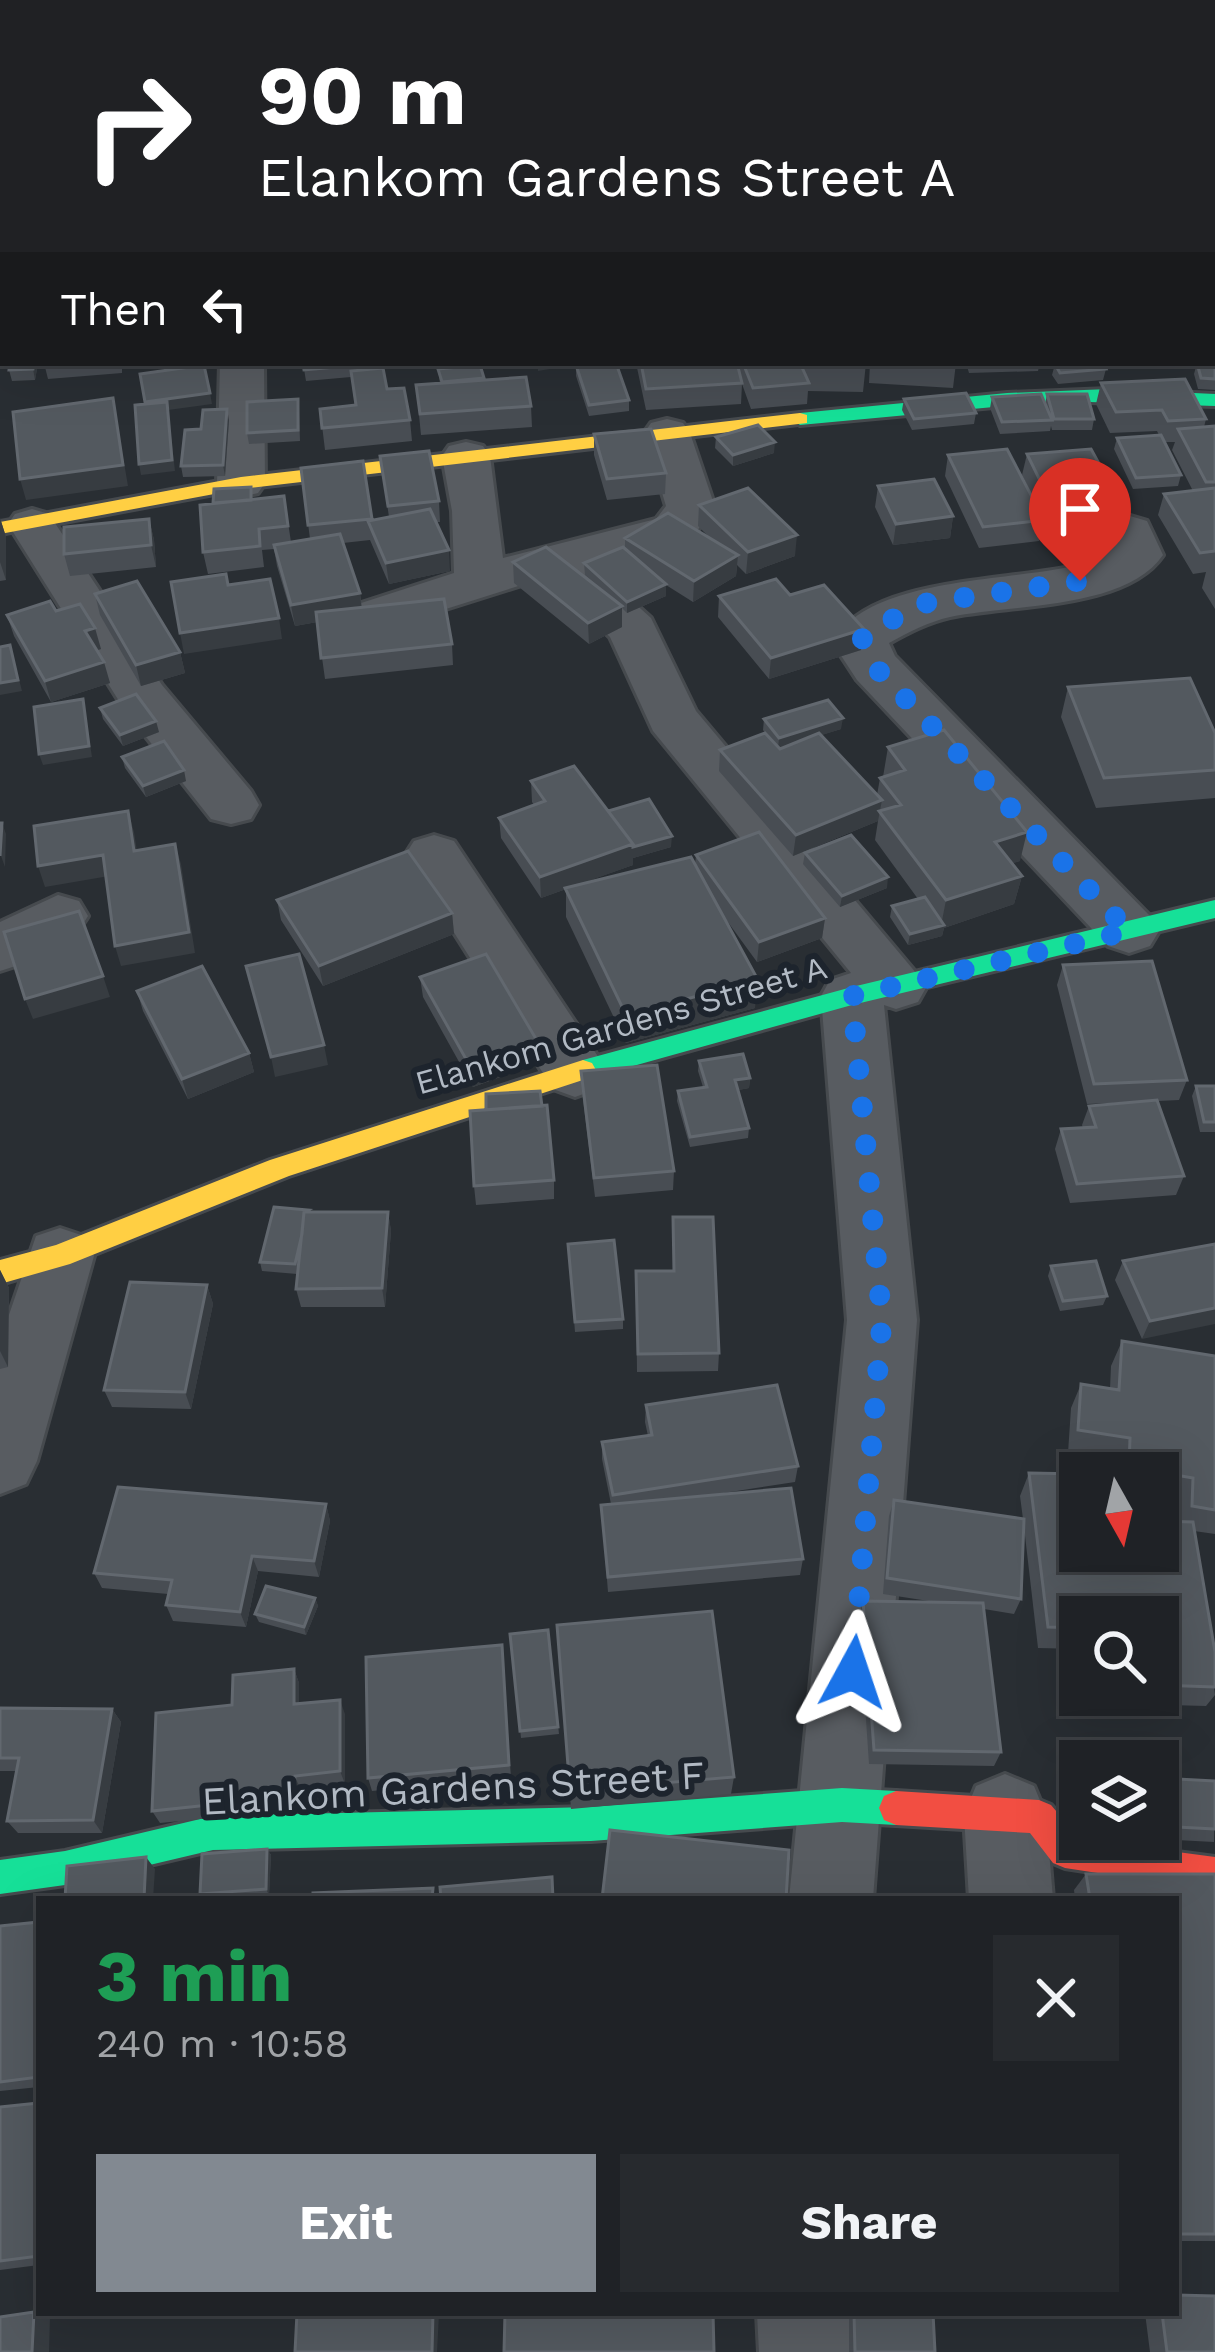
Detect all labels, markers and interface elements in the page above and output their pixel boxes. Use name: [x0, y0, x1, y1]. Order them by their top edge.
text: 90 m: [258, 46, 467, 144]
icon: right: [60, 48, 216, 204]
text: Elankom Gardens Street A: [258, 146, 955, 209]
icon: left: [192, 276, 258, 342]
text: Then: [60, 283, 168, 336]
pin: [1029, 458, 1131, 581]
icon: arrive: [1047, 476, 1113, 542]
street label: Elankom Gardens Street A: [411, 948, 831, 1102]
north arrow: [1059, 1452, 1179, 1572]
map controls: [1059, 1452, 1179, 1860]
button: search: [1059, 1596, 1179, 1716]
position arrow: [790, 1609, 916, 1735]
button: layers: [1059, 1740, 1179, 1860]
street label: Elankom Gardens Street F: [200, 1752, 706, 1824]
text: 3 min: [96, 1934, 293, 2018]
button: close: [993, 1935, 1119, 2061]
text: 240 m · 10:58: [96, 2021, 349, 2066]
button: Exit: [96, 2154, 596, 2292]
button: Share: [620, 2154, 1119, 2292]

